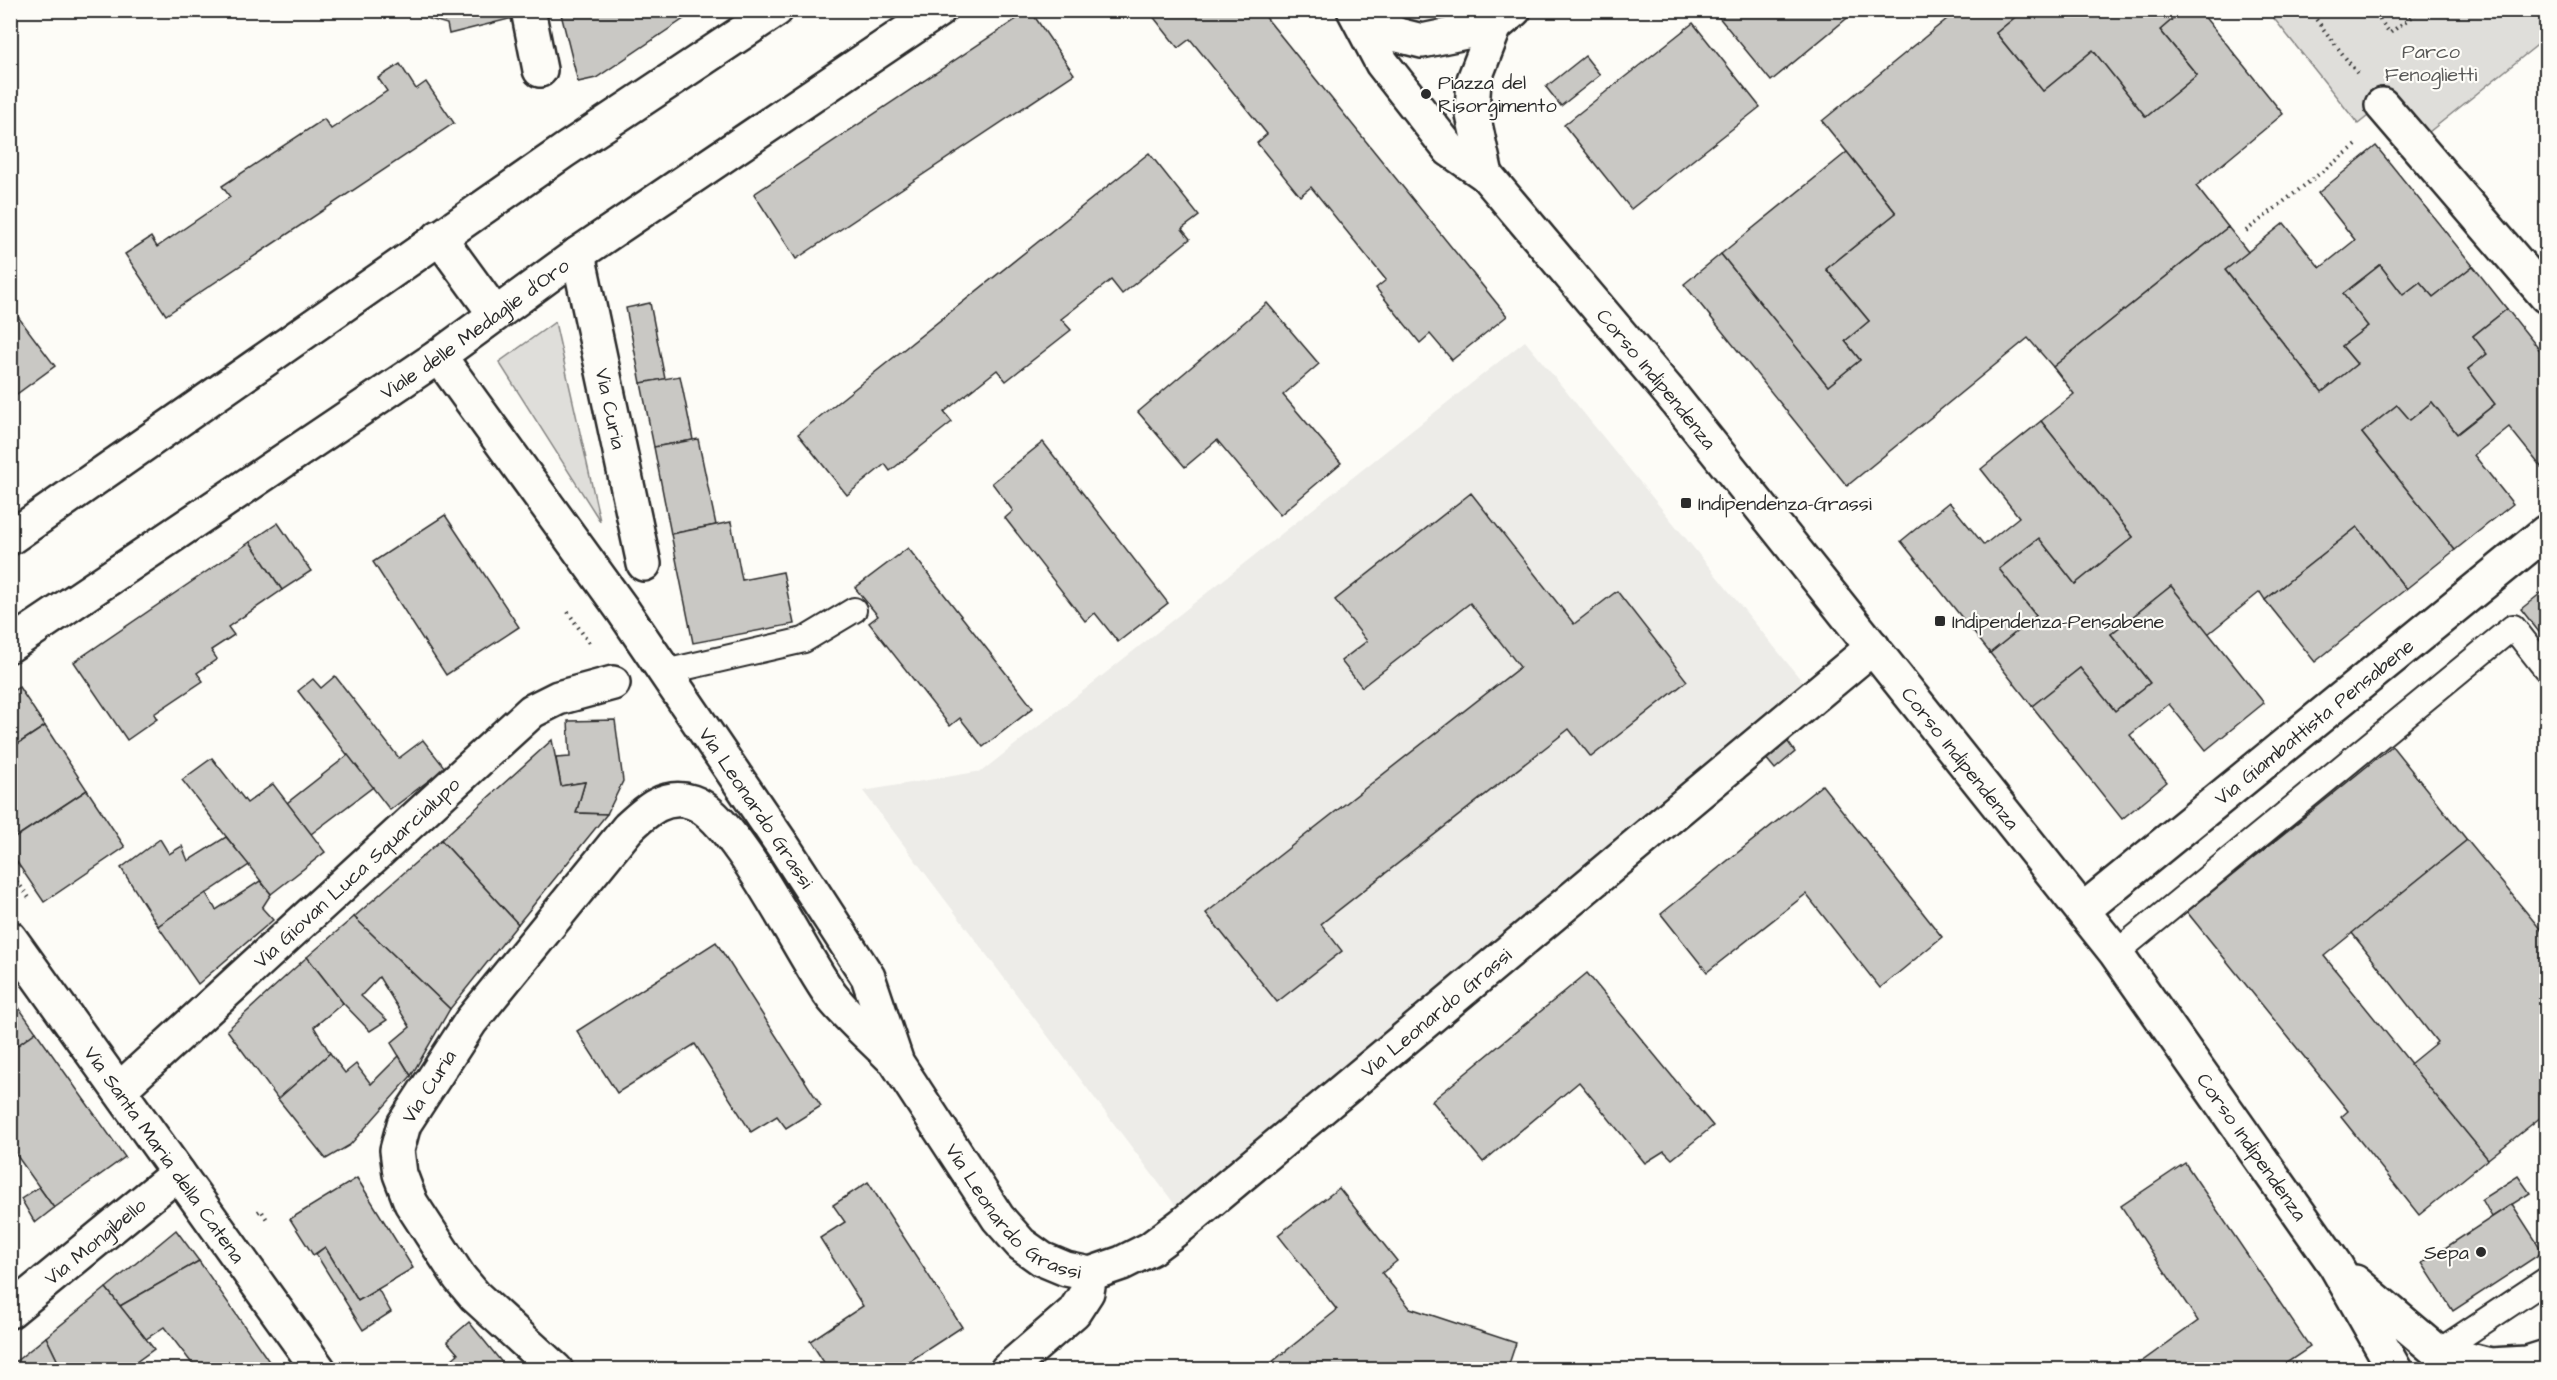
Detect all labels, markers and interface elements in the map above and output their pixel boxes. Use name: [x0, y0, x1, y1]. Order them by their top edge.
park label: Parco Fenoglietti: [2385, 38, 2477, 90]
place label: Piazza del Risorgimento: [1438, 69, 1557, 121]
marker: Piazza del Risorgimento: [1419, 87, 1433, 101]
street label: Viale delle Medaglie d'Oro: [375, 252, 575, 407]
street label: Corso Indipendenza: [1589, 303, 1723, 456]
street label: Via Curia: [588, 366, 632, 452]
place label: Indipendenza-Grassi: [1698, 490, 1872, 518]
marker: Indipendenza-Grassi: [1679, 496, 1693, 510]
place label: Indipendenza-Pensabene: [1952, 608, 2164, 636]
marker: Indipendenza-Pensabene: [1933, 614, 1947, 628]
street label: Via Giambattista Pensabene: [2209, 632, 2420, 812]
street label: Corso Indipendenza: [1894, 681, 2025, 836]
street label: Via Leonardo Grassi: [691, 722, 820, 894]
street label: Via Giovan Luca Squarcialupo: [247, 771, 466, 975]
street label: Via Leonardo Grassi: [1355, 942, 1518, 1085]
street label: Via Santa Maria della Catena: [77, 1041, 251, 1269]
street label: Via Curia: [395, 1045, 464, 1129]
street label: Corso Indipendenza: [2189, 1067, 2313, 1227]
street label: Via Leonardo Grassi: [938, 1138, 1083, 1287]
street label: Via Mongibello: [39, 1192, 153, 1292]
place label: Sepa: [2424, 1239, 2469, 1267]
marker: Sepa: [2474, 1245, 2488, 1259]

